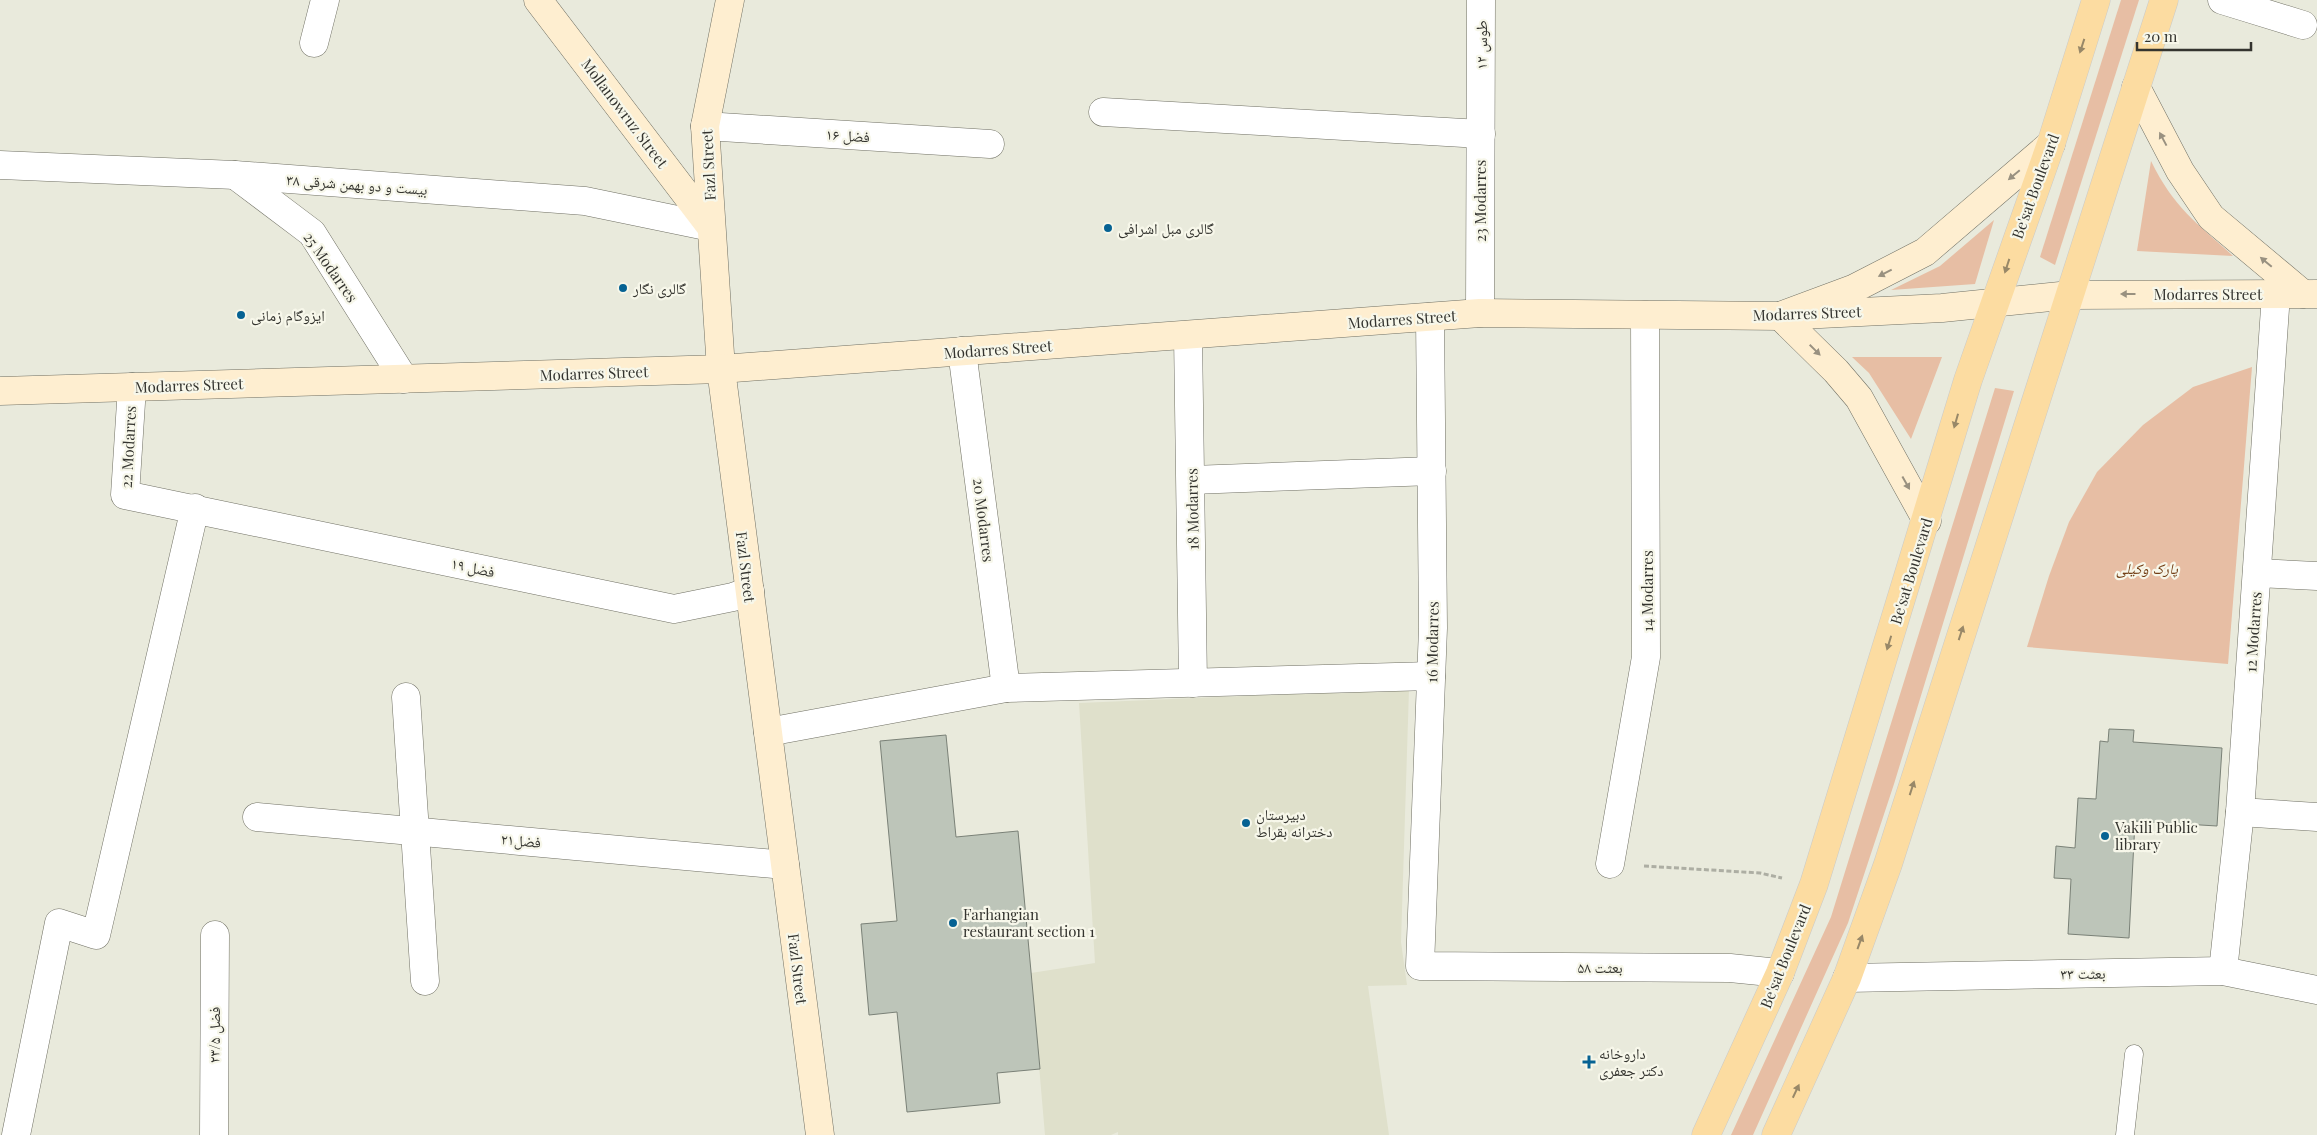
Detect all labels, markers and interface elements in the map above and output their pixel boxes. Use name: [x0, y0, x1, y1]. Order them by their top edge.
street label: طوس ۱۲: [1471, 20, 1492, 70]
scale bar: [2137, 20, 2251, 52]
text: 20 m: [2144, 26, 2178, 46]
one-way arrow: [2077, 39, 2085, 54]
street label: Mollanowruz Street: [577, 54, 673, 172]
street label: فضل ۱۶: [825, 123, 871, 148]
street label: Fazl Street: [696, 128, 720, 201]
street label: Be'sat Boulevard: [2007, 130, 2063, 241]
one-way arrow: [2159, 132, 2167, 146]
street label: 23 Modarres: [1470, 160, 1490, 242]
street label: بیست و دو بهمن شرقی ۳۸: [286, 169, 428, 200]
one-way arrow: [2007, 170, 2020, 181]
place label: گالری مبل اشرافی: [1118, 218, 1214, 239]
marker: گالری مبل اشرافی: [1102, 222, 1114, 234]
street label: 25 Modarres: [299, 228, 363, 306]
one-way arrow: [2259, 257, 2272, 268]
one-way arrow: [2002, 259, 2010, 274]
one-way arrow: [1877, 269, 1892, 277]
place label: گالری نگار: [632, 278, 686, 299]
marker: گالری نگار: [617, 282, 629, 294]
street label: Modarres Street: [2154, 284, 2263, 304]
one-way arrow: [2120, 290, 2136, 298]
street label: Modarres Street: [1752, 301, 1862, 325]
place label: ایزوگام زمانی: [251, 305, 325, 326]
street label: Modarres Street: [1347, 305, 1458, 333]
marker: ایزوگام زمانی: [235, 309, 247, 321]
street label: Modarres Street: [943, 335, 1054, 363]
one-way arrow: [1809, 344, 1821, 356]
street label: Modarres Street: [539, 361, 649, 385]
street label: Modarres Street: [134, 373, 244, 397]
street label: 22 Modarres: [116, 405, 140, 489]
one-way arrow: [1952, 413, 1960, 428]
street label: 18 Modarres: [1181, 468, 1203, 550]
street label: 20 Modarres: [969, 477, 999, 563]
one-way arrow: [1901, 477, 1910, 490]
street label: Be'sat Boulevard: [1885, 515, 1937, 627]
street label: Fazl Street: [732, 530, 760, 604]
street label: 14 Modarres: [1637, 550, 1657, 632]
street label: فضل ۱۹: [449, 553, 497, 582]
park label: پارک وکیلی: [2116, 558, 2179, 578]
street label: 12 Modarres: [2240, 591, 2266, 673]
street label: 16 Modarres: [1421, 601, 1443, 683]
one-way arrow: [1958, 625, 1966, 640]
one-way arrow: [1884, 636, 1892, 651]
one-way arrow: [1909, 780, 1916, 795]
place label: دبیرستان دخترانه بقراط: [1256, 804, 1333, 841]
marker: دبیرستان دخترانه بقراط: [1240, 817, 1252, 829]
place label: Vakili Public library: [2114, 817, 2198, 854]
street label: فضل۲۱: [500, 828, 542, 853]
marker: Vakili Public library: [2099, 830, 2111, 842]
street label: Be'sat Boulevard: [1755, 901, 1815, 1011]
place label: Farhangian restaurant section 1: [963, 904, 1095, 941]
marker: Farhangian restaurant section 1: [947, 917, 959, 929]
street label: Fazl Street: [784, 932, 812, 1006]
one-way arrow: [1857, 934, 1864, 949]
street label: بعثت ۵۸: [1577, 957, 1623, 977]
street label: بعثت ۳۳: [2060, 963, 2106, 983]
street label: فضل ۲۳/۵: [204, 1007, 225, 1063]
place label: داروخانه دکتر جعفری: [1599, 1043, 1664, 1081]
marker: داروخانه دکتر جعفری: [1583, 1056, 1595, 1068]
one-way arrow: [1792, 1084, 1800, 1098]

